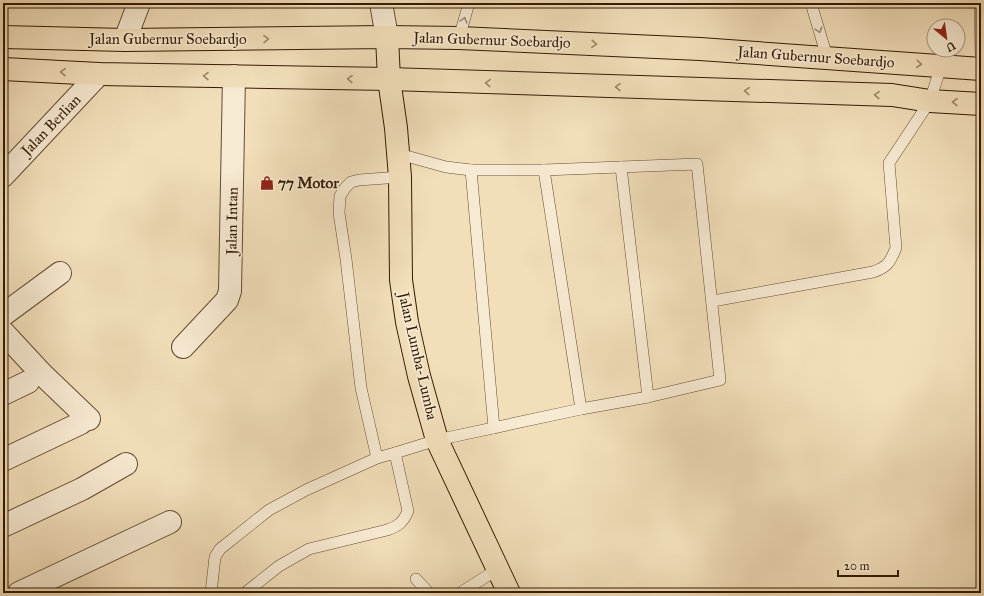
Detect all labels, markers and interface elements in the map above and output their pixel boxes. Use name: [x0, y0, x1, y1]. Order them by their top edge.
one-way arrow: [459, 17, 468, 24]
north arrow: [926, 18, 966, 58]
one-way arrow: [814, 27, 823, 34]
street label: Jalan Gubernur Soebardjo: [411, 28, 571, 53]
street label: Jalan Gubernur Soebardjo: [87, 30, 247, 49]
one-way arrow: [263, 34, 269, 43]
text: U: [943, 39, 958, 54]
one-way arrow: [591, 40, 597, 48]
street label: Jalan Gubernur Soebardjo: [735, 42, 895, 72]
one-way arrow: [916, 60, 922, 69]
one-way arrow: [60, 68, 66, 77]
one-way arrow: [203, 72, 209, 80]
one-way arrow: [347, 75, 353, 83]
one-way arrow: [485, 78, 491, 87]
one-way arrow: [615, 82, 621, 91]
one-way arrow: [744, 86, 750, 95]
street label: Jalan Berlian: [16, 91, 85, 161]
one-way arrow: [874, 91, 880, 99]
one-way arrow: [952, 98, 958, 107]
place label: 77 Motor: [278, 174, 339, 192]
shop icon: 77 Motor: [259, 175, 275, 191]
street label: Jalan Intan: [222, 187, 243, 257]
street label: Jalan Lumba-Lumba: [393, 289, 442, 422]
scale bar: [838, 552, 898, 578]
text: 20 m: [844, 559, 870, 573]

